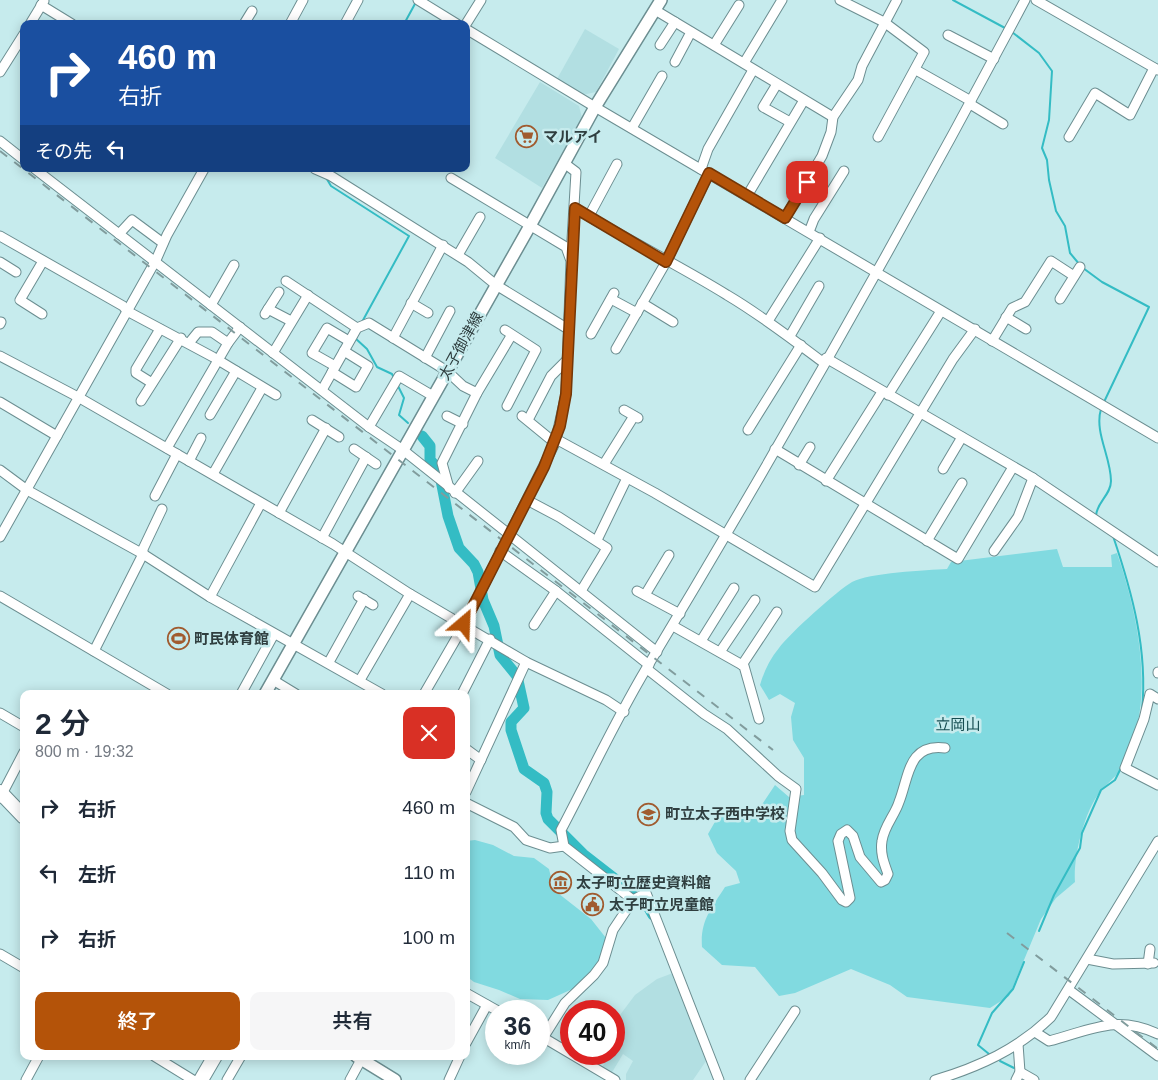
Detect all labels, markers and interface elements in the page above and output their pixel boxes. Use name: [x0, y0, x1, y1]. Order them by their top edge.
text: 460 m: [118, 37, 217, 76]
icon: right: [35, 40, 100, 105]
text: 右折: [118, 84, 162, 109]
supermarket icon: マルアイ: [515, 125, 539, 149]
place label: マルアイ: [543, 128, 602, 145]
icon: left: [102, 135, 130, 163]
text: その先: [35, 141, 92, 162]
pin: [786, 161, 828, 203]
icon: arrive: [793, 168, 821, 196]
street label: 太子御津線: [435, 309, 486, 383]
position arrow: [437, 597, 489, 649]
sports icon: 町民体育館: [166, 627, 190, 651]
place label: 町民体育館: [194, 630, 269, 647]
text: 2 分: [35, 707, 90, 740]
button: close: [403, 707, 455, 759]
park label: 立岡山: [935, 716, 981, 733]
text: 800 m · 19:32: [35, 743, 134, 760]
icon: right: [35, 794, 63, 822]
text: 460 m: [402, 797, 455, 818]
text: 右折: [78, 799, 116, 820]
school or university icon: 町立太子西中学校: [637, 802, 661, 826]
place label: 町立太子西中学校: [665, 805, 785, 822]
icon: left: [35, 859, 63, 887]
text: 110 m: [404, 862, 455, 883]
text: 左折: [78, 864, 116, 885]
museum icon: 太子町立歴史資料館: [548, 871, 572, 895]
place label: 太子町立歴史資料館: [576, 874, 711, 891]
public building icon: 太子町立児童館: [581, 893, 605, 917]
place label: 太子町立児童館: [609, 896, 714, 913]
icon: right: [35, 924, 63, 952]
text: 100 m: [402, 927, 455, 948]
text: 右折: [78, 929, 116, 950]
button: 終了: [35, 992, 240, 1050]
button: 共有: [250, 992, 455, 1050]
speed limit sign: 40: [560, 1000, 625, 1065]
text: 36: [504, 1012, 531, 1040]
text: km/h: [504, 1038, 531, 1052]

